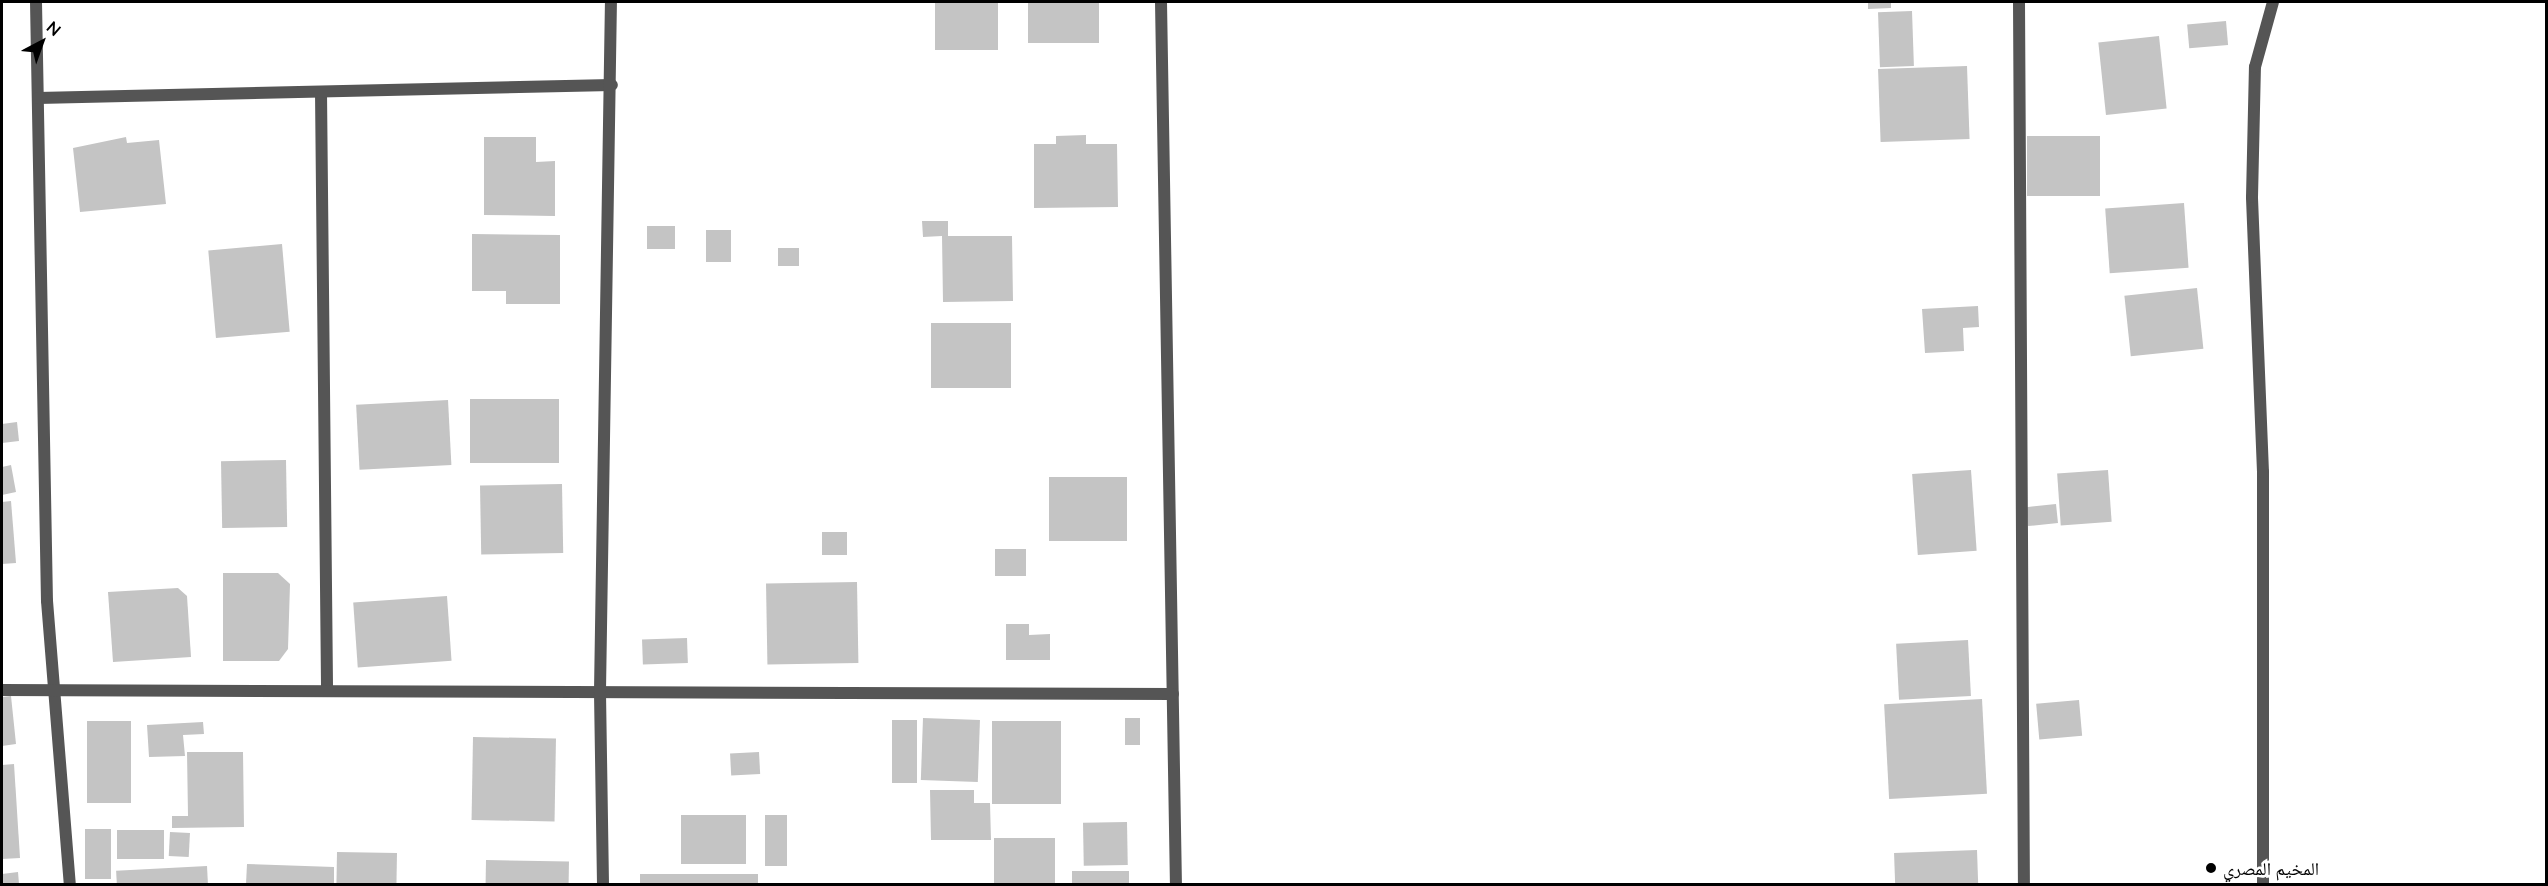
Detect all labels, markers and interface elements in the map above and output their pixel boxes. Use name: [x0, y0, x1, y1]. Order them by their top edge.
north arrow: [12, 12, 72, 72]
text: N: [43, 17, 65, 39]
place label: المخيم المصري: [2223, 857, 2319, 879]
marker: المخيم المصري: [2204, 861, 2218, 875]

